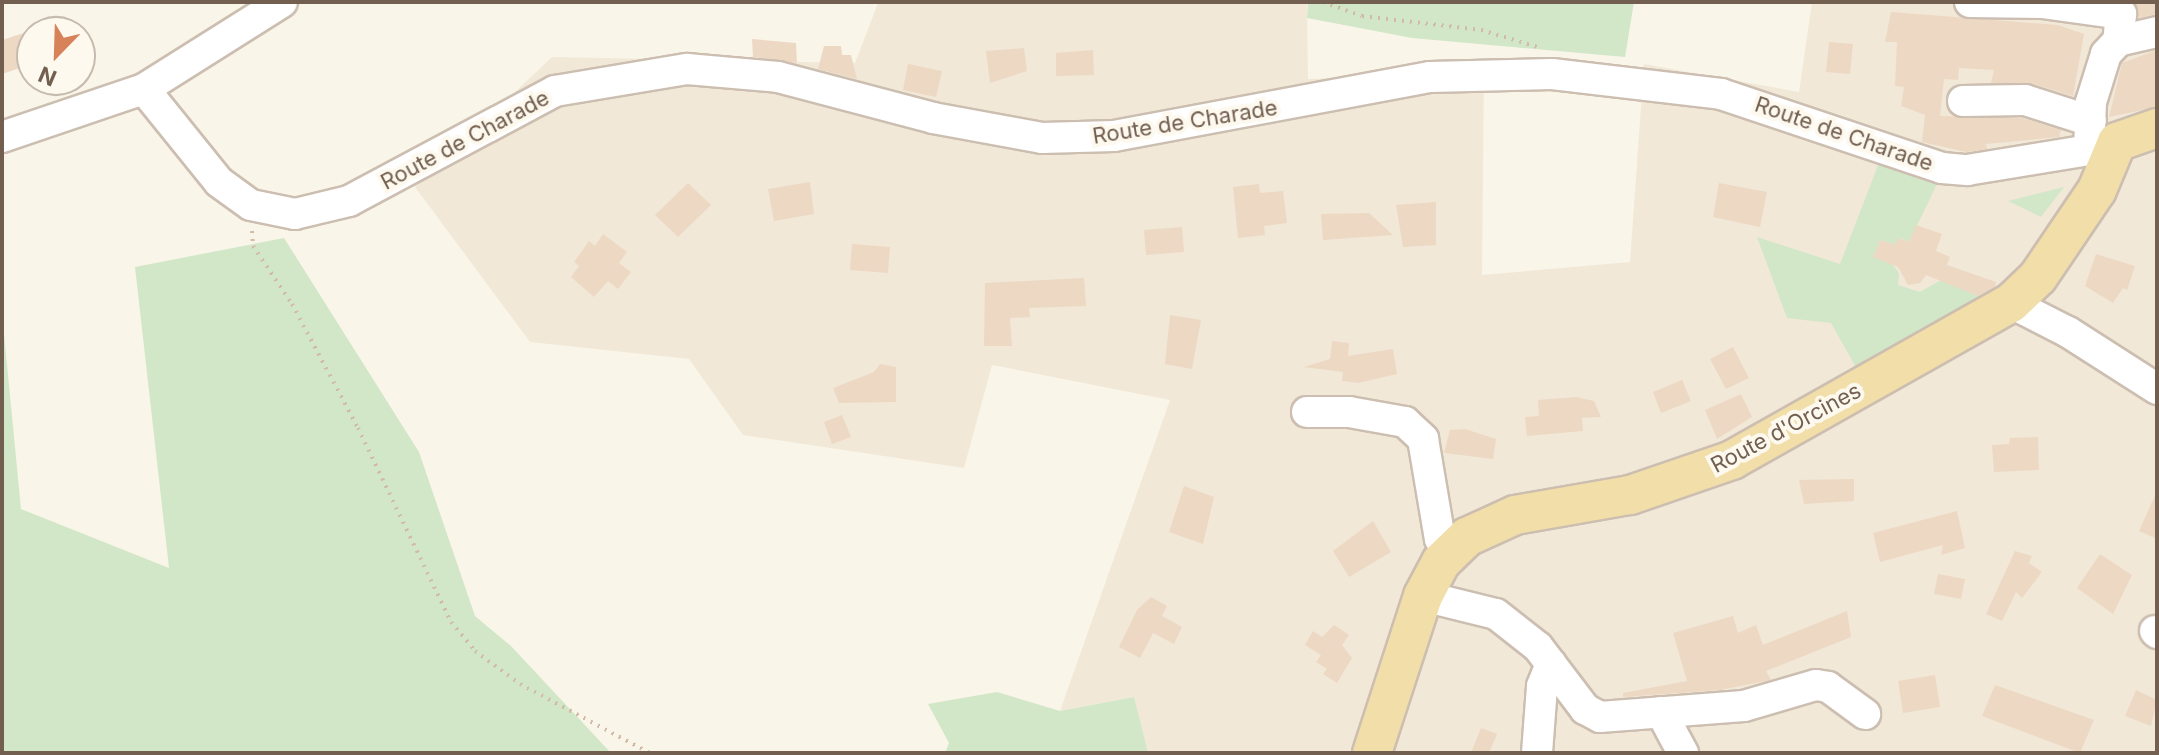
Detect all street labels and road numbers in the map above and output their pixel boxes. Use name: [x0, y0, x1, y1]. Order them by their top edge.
street label: Route de Charade: [376, 84, 554, 196]
street label: Route de Charade: [1751, 91, 1937, 177]
street label: Route de Charade: [1091, 94, 1279, 150]
street label: Route d'Orcines: [1706, 377, 1866, 479]

